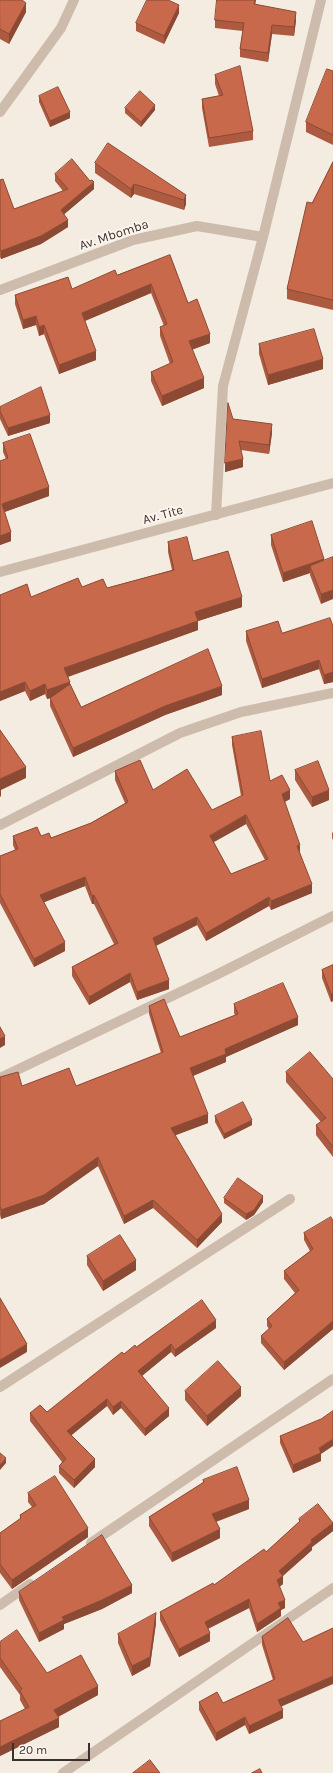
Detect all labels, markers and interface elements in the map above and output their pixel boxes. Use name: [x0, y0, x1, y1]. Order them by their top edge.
street label: Av. Mbomba: [77, 216, 151, 254]
street label: Av. Tite: [141, 502, 185, 528]
scale bar: [14, 1735, 92, 1761]
text: 20 m: [19, 1743, 47, 1757]

